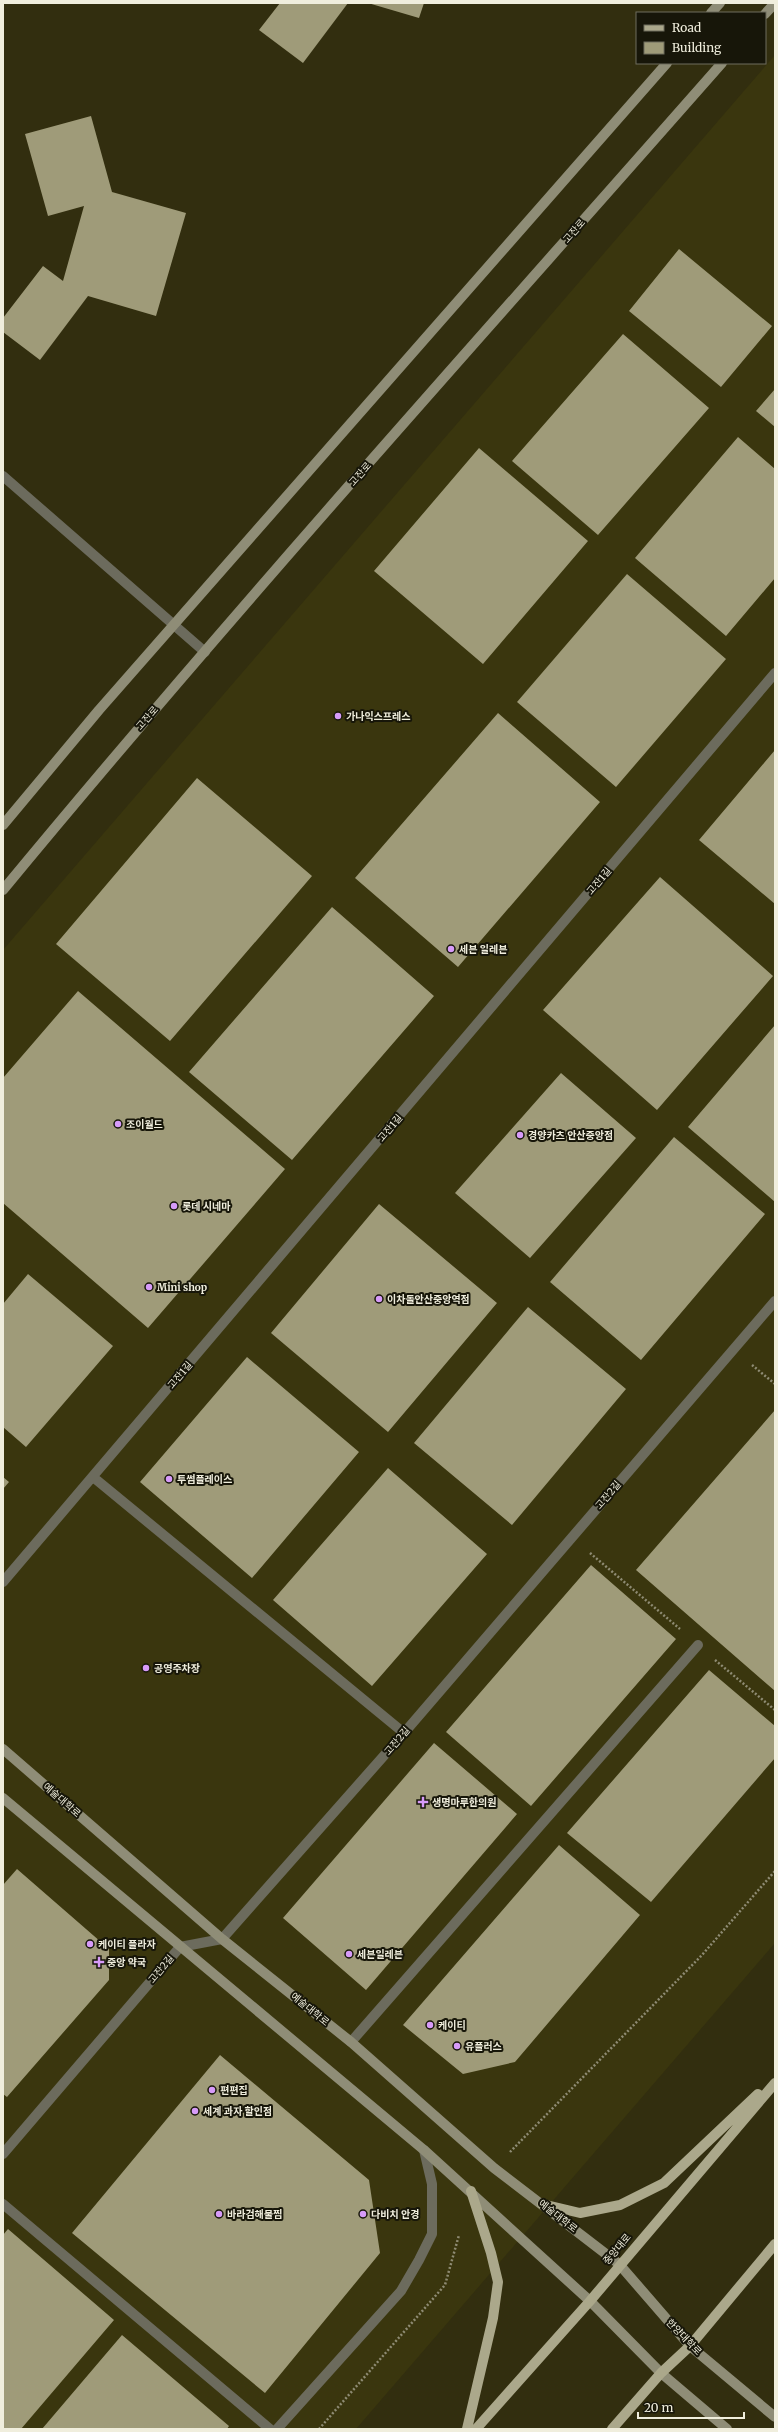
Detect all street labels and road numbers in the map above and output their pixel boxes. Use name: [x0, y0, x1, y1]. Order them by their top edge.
street label: 고잔로: [560, 216, 588, 246]
street label: 고잔로: [346, 459, 374, 489]
street label: 고잔로: [133, 703, 161, 733]
street label: 고잔1길: [584, 865, 614, 897]
street label: 고잔1길: [375, 1112, 405, 1144]
street label: 고잔1길: [165, 1359, 195, 1391]
street label: 고잔2길: [592, 1478, 624, 1512]
street label: 고잔2길: [381, 1724, 413, 1758]
street label: 예술대학로: [40, 1780, 84, 1820]
street label: 고잔2길: [145, 1952, 177, 1986]
street label: 예술대학로: [288, 1989, 332, 2029]
street label: 예술대학로: [536, 2197, 580, 2235]
street label: 중앙대로: [600, 2231, 634, 2267]
street label: 한양대학로: [663, 2316, 705, 2358]

